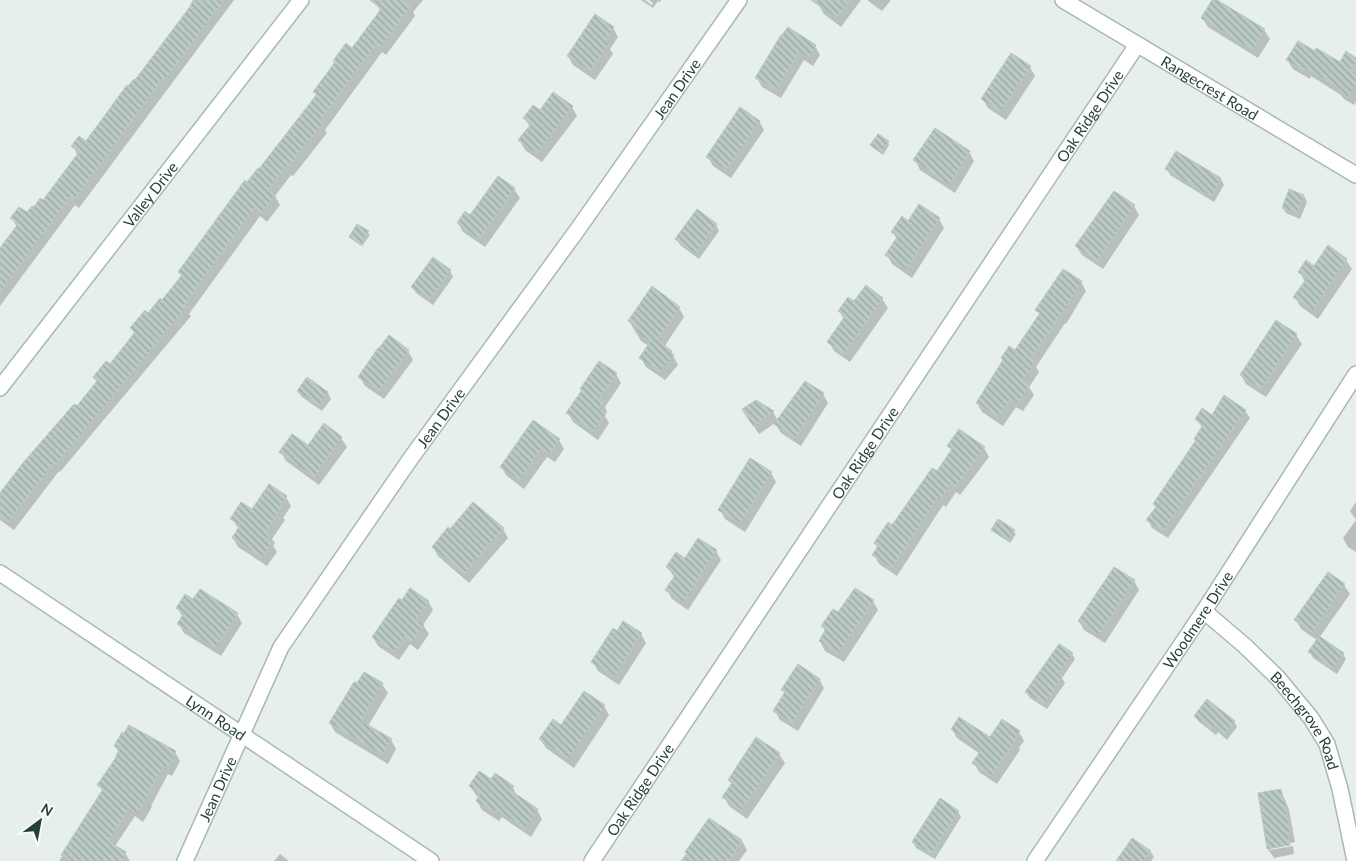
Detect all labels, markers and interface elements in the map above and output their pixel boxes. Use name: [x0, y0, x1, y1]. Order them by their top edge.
street label: Rangecrest Road: [1158, 52, 1262, 124]
street label: Jean Drive: [649, 55, 704, 122]
street label: Oak Ridge Drive: [1052, 66, 1127, 166]
street label: Valley Drive: [119, 158, 181, 231]
street label: Jean Drive: [413, 384, 468, 451]
street label: Oak Ridge Drive: [827, 403, 902, 502]
street label: Woodmere Drive: [1159, 568, 1236, 672]
street label: Beechgrove Road: [1267, 667, 1343, 772]
street label: Lynn Road: [183, 691, 249, 744]
street label: Oak Ridge Drive: [602, 740, 677, 839]
street label: Jean Drive: [195, 753, 240, 824]
north arrow: [15, 796, 65, 846]
text: N: [38, 799, 56, 820]

